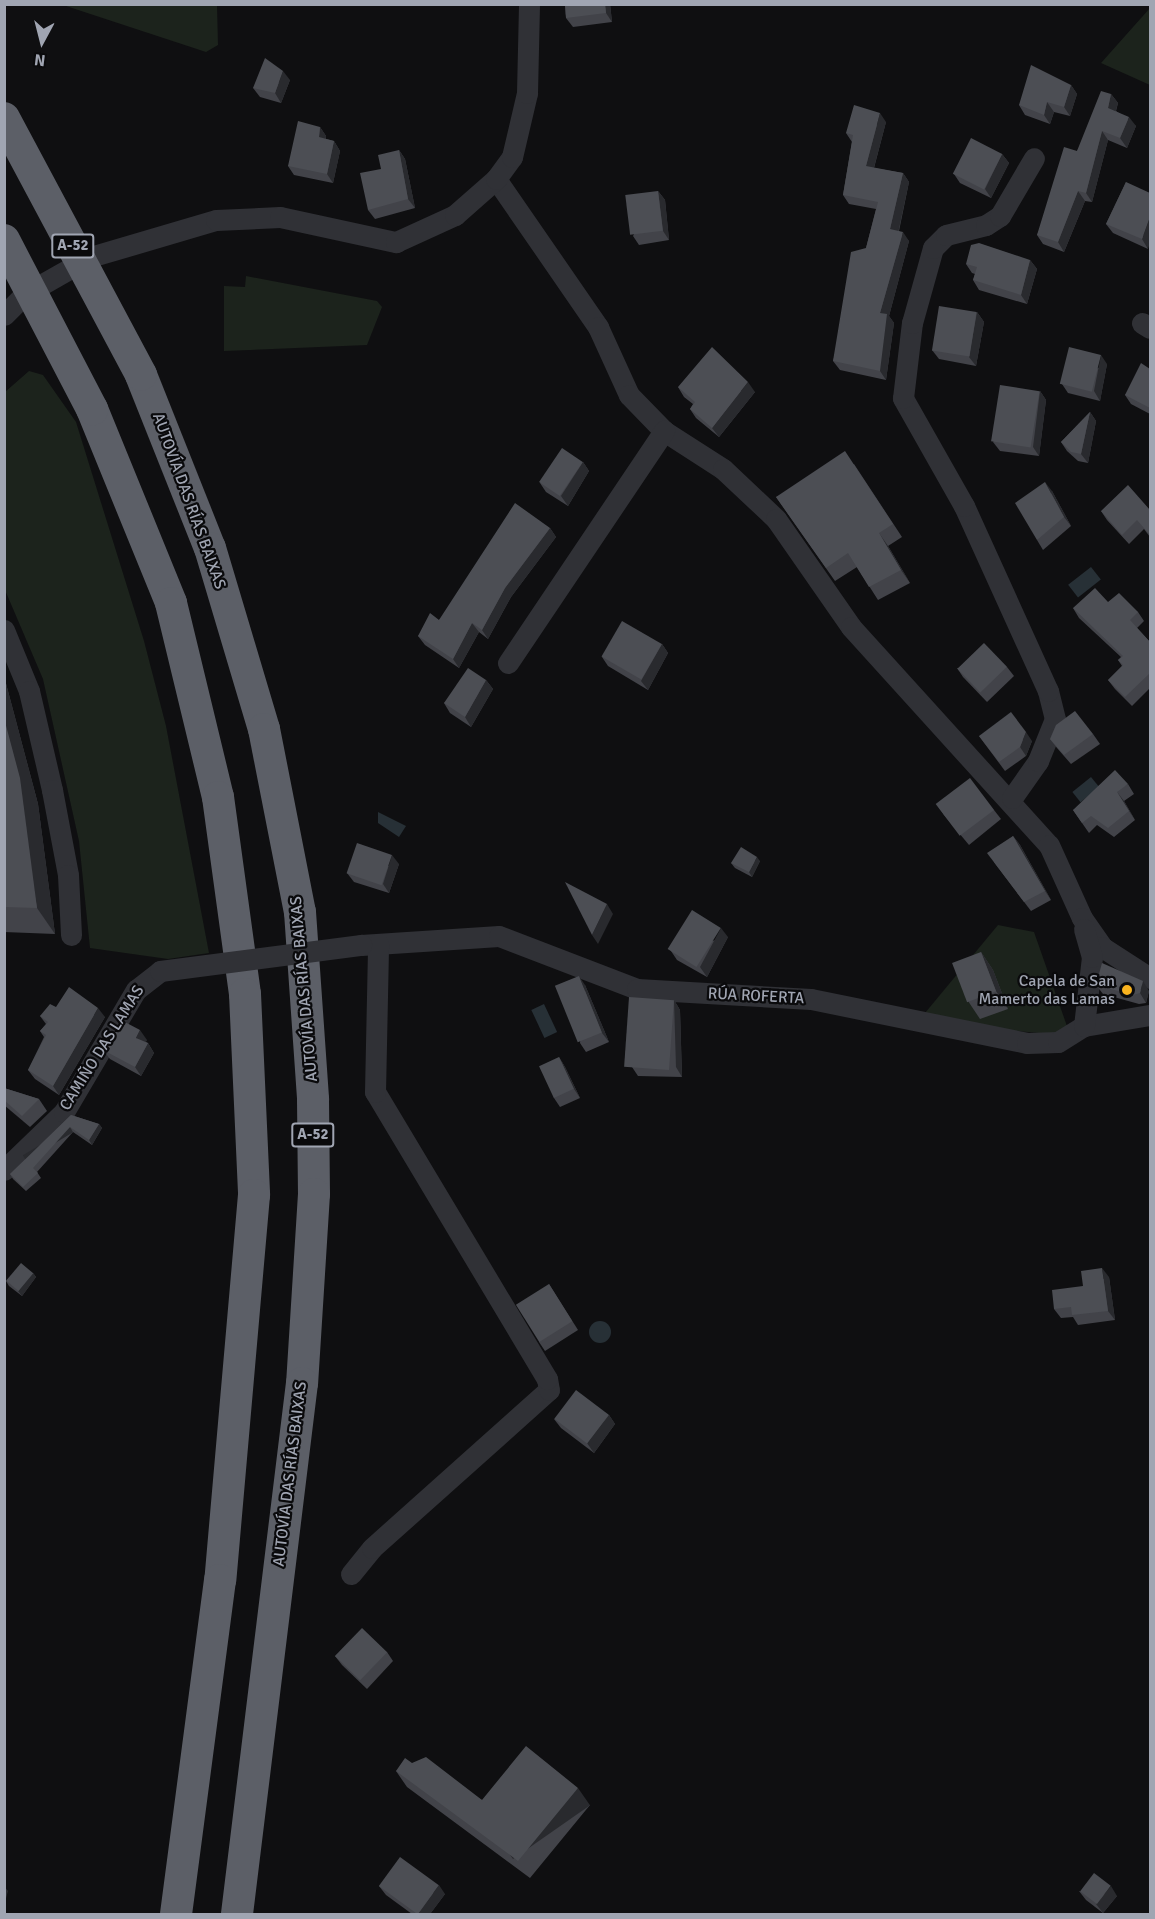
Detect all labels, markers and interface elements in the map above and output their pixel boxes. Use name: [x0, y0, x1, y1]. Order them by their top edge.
north arrow: [12, 12, 72, 72]
text: N: [33, 49, 47, 70]
road number: A-52: [50, 234, 96, 258]
street label: AUTOVÍA DAS RÍAS BAIXAS: [148, 410, 230, 592]
street label: AUTOVÍA DAS RÍAS BAIXAS: [286, 895, 322, 1083]
place label: Capela de San Mamerto das Lamas: [978, 971, 1115, 1009]
street label: CAMIÑO DAS LAMAS: [56, 982, 148, 1114]
marker: Capela de San Mamerto das Lamas: [1120, 983, 1134, 997]
street label: RÚA ROFERTA: [707, 984, 805, 1008]
road number: A-52: [290, 1123, 336, 1147]
street label: AUTOVÍA DAS RÍAS BAIXAS: [269, 1380, 311, 1568]

